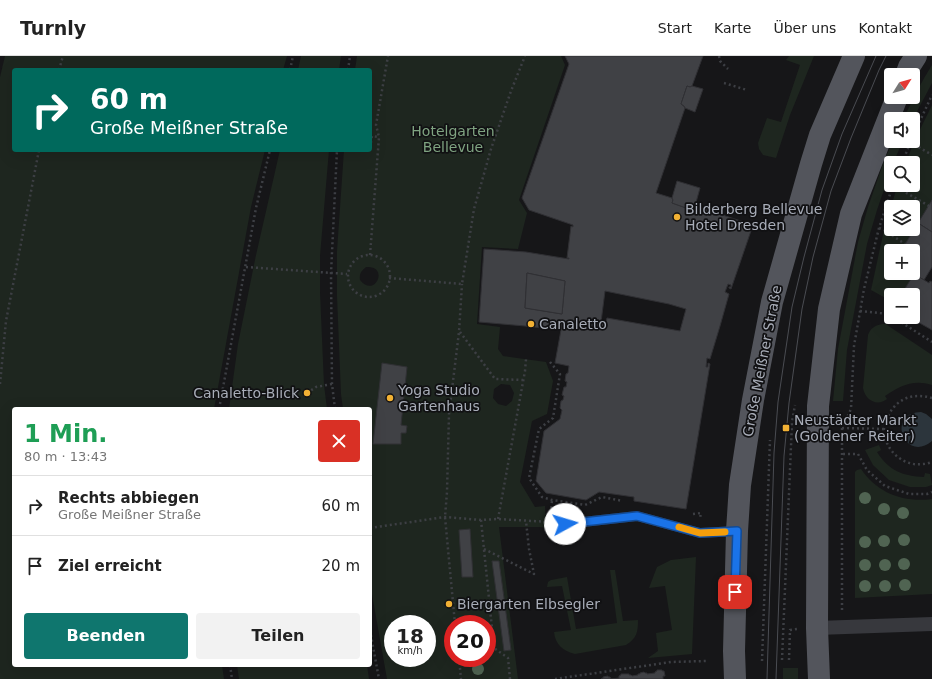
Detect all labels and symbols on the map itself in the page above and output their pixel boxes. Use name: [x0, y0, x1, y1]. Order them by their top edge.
north arrow: [884, 68, 920, 104]
park label: Hotelgarten Bellevue: [411, 123, 495, 155]
place label: Bilderberg Bellevue Hotel Dresden: [685, 201, 822, 233]
marker: Bilderberg Bellevue Hotel Dresden: [672, 212, 682, 222]
street label: Große Meißner Straße: [739, 284, 785, 438]
place label: Canaletto: [539, 316, 607, 332]
marker: Canaletto: [526, 319, 536, 329]
place label: Yoga Studio Gartenhaus: [397, 382, 480, 414]
place label: Canaletto-Blick: [193, 385, 300, 401]
marker: Canaletto-Blick: [302, 388, 312, 398]
marker: Yoga Studio Gartenhaus: [385, 393, 395, 403]
place label: Neustädter Markt (Goldener Reiter): [794, 412, 917, 444]
marker: Neustädter Markt (Goldener Reiter): [781, 423, 791, 433]
position arrow: [544, 503, 586, 545]
pin: [718, 575, 752, 609]
place label: Biergarten Elbsegler: [457, 596, 600, 612]
marker: Biergarten Elbsegler: [444, 599, 454, 609]
speed limit sign: 20: [444, 615, 496, 667]

